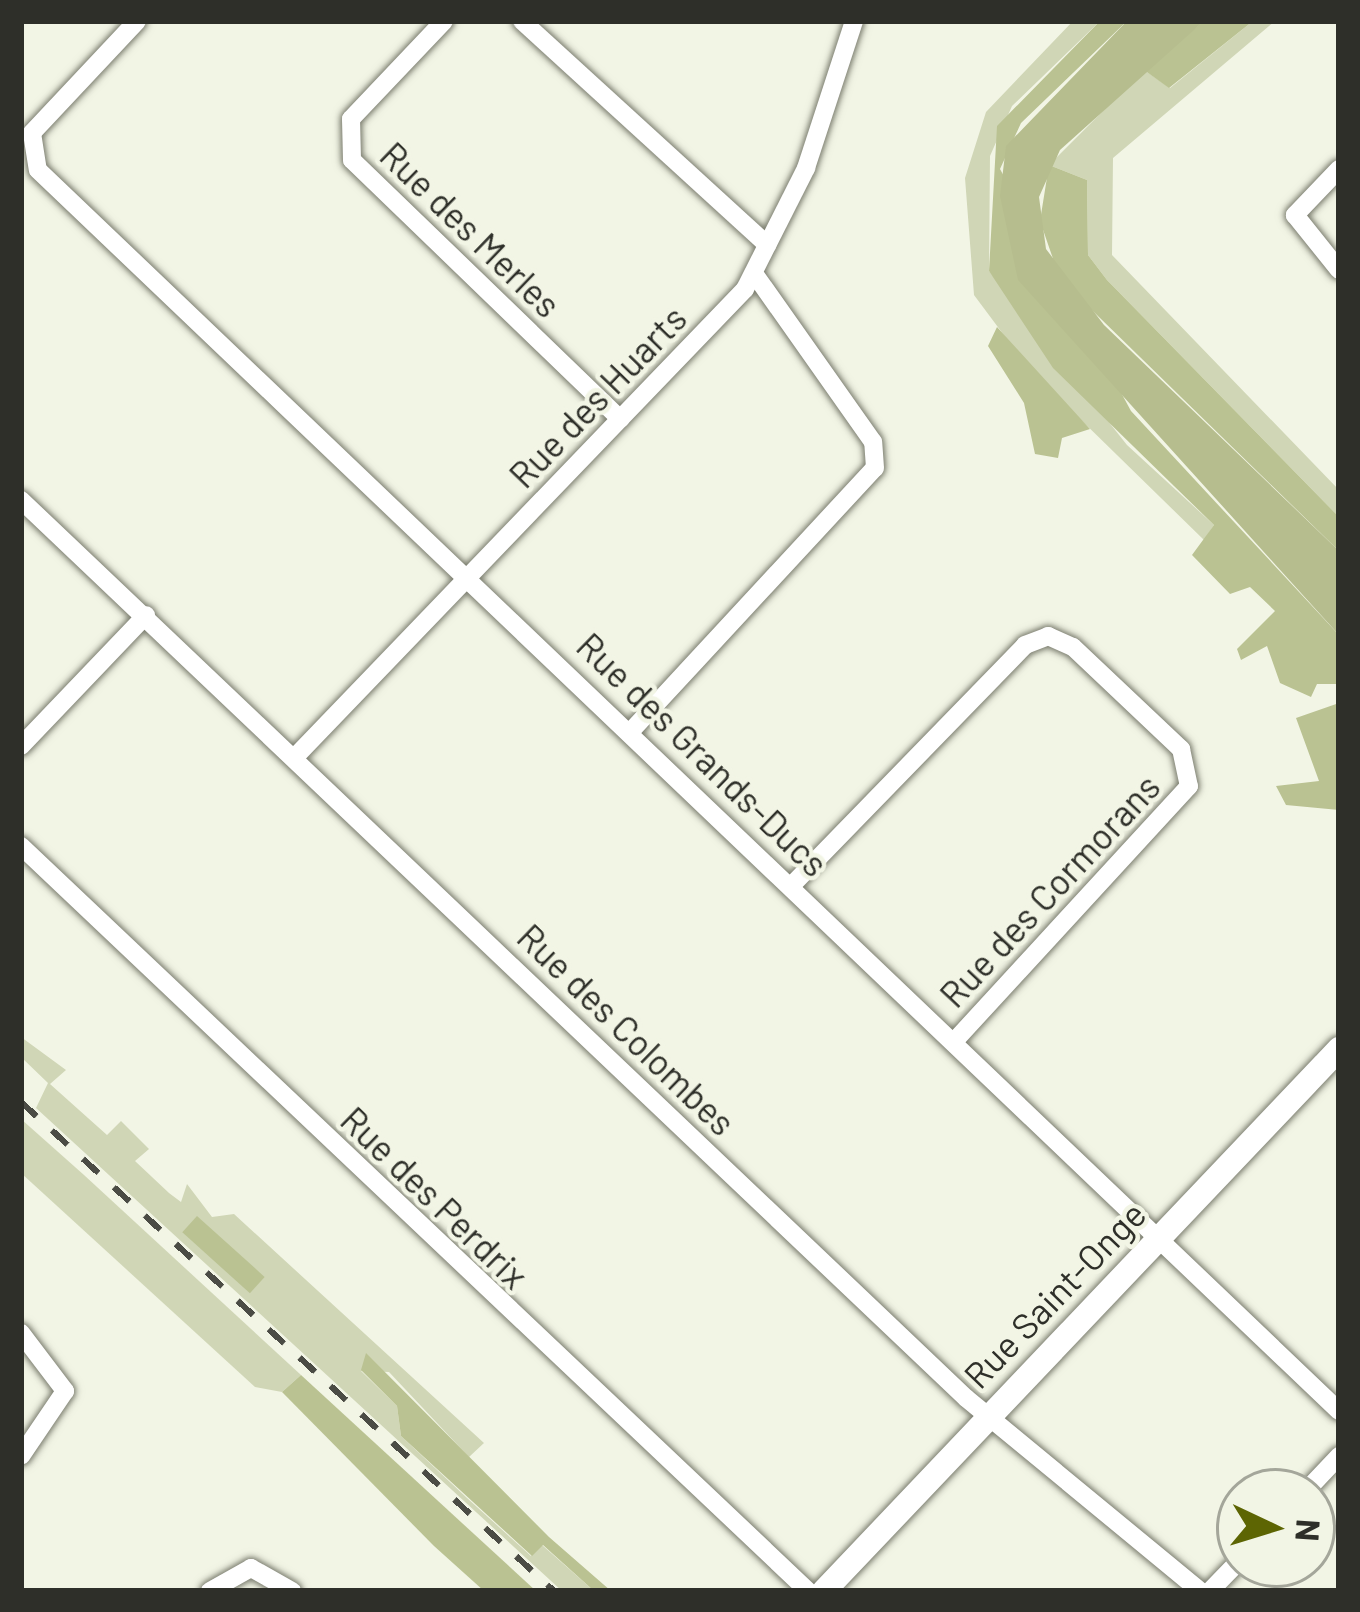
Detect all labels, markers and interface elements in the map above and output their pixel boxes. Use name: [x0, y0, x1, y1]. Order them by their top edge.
street label: Rue des Merles: [372, 132, 570, 326]
street label: Rue des Huarts: [499, 296, 695, 496]
street label: Rue des Grands-Ducs: [569, 623, 837, 885]
street label: Rue des Cormorans: [930, 765, 1168, 1015]
street label: Rue des Colombes: [509, 914, 745, 1144]
street label: Rue des Perdrix: [333, 1097, 537, 1297]
street label: Rue Saint-Onge: [954, 1192, 1154, 1396]
north arrow: [1216, 1468, 1336, 1588]
text: N: [1288, 1518, 1330, 1543]

